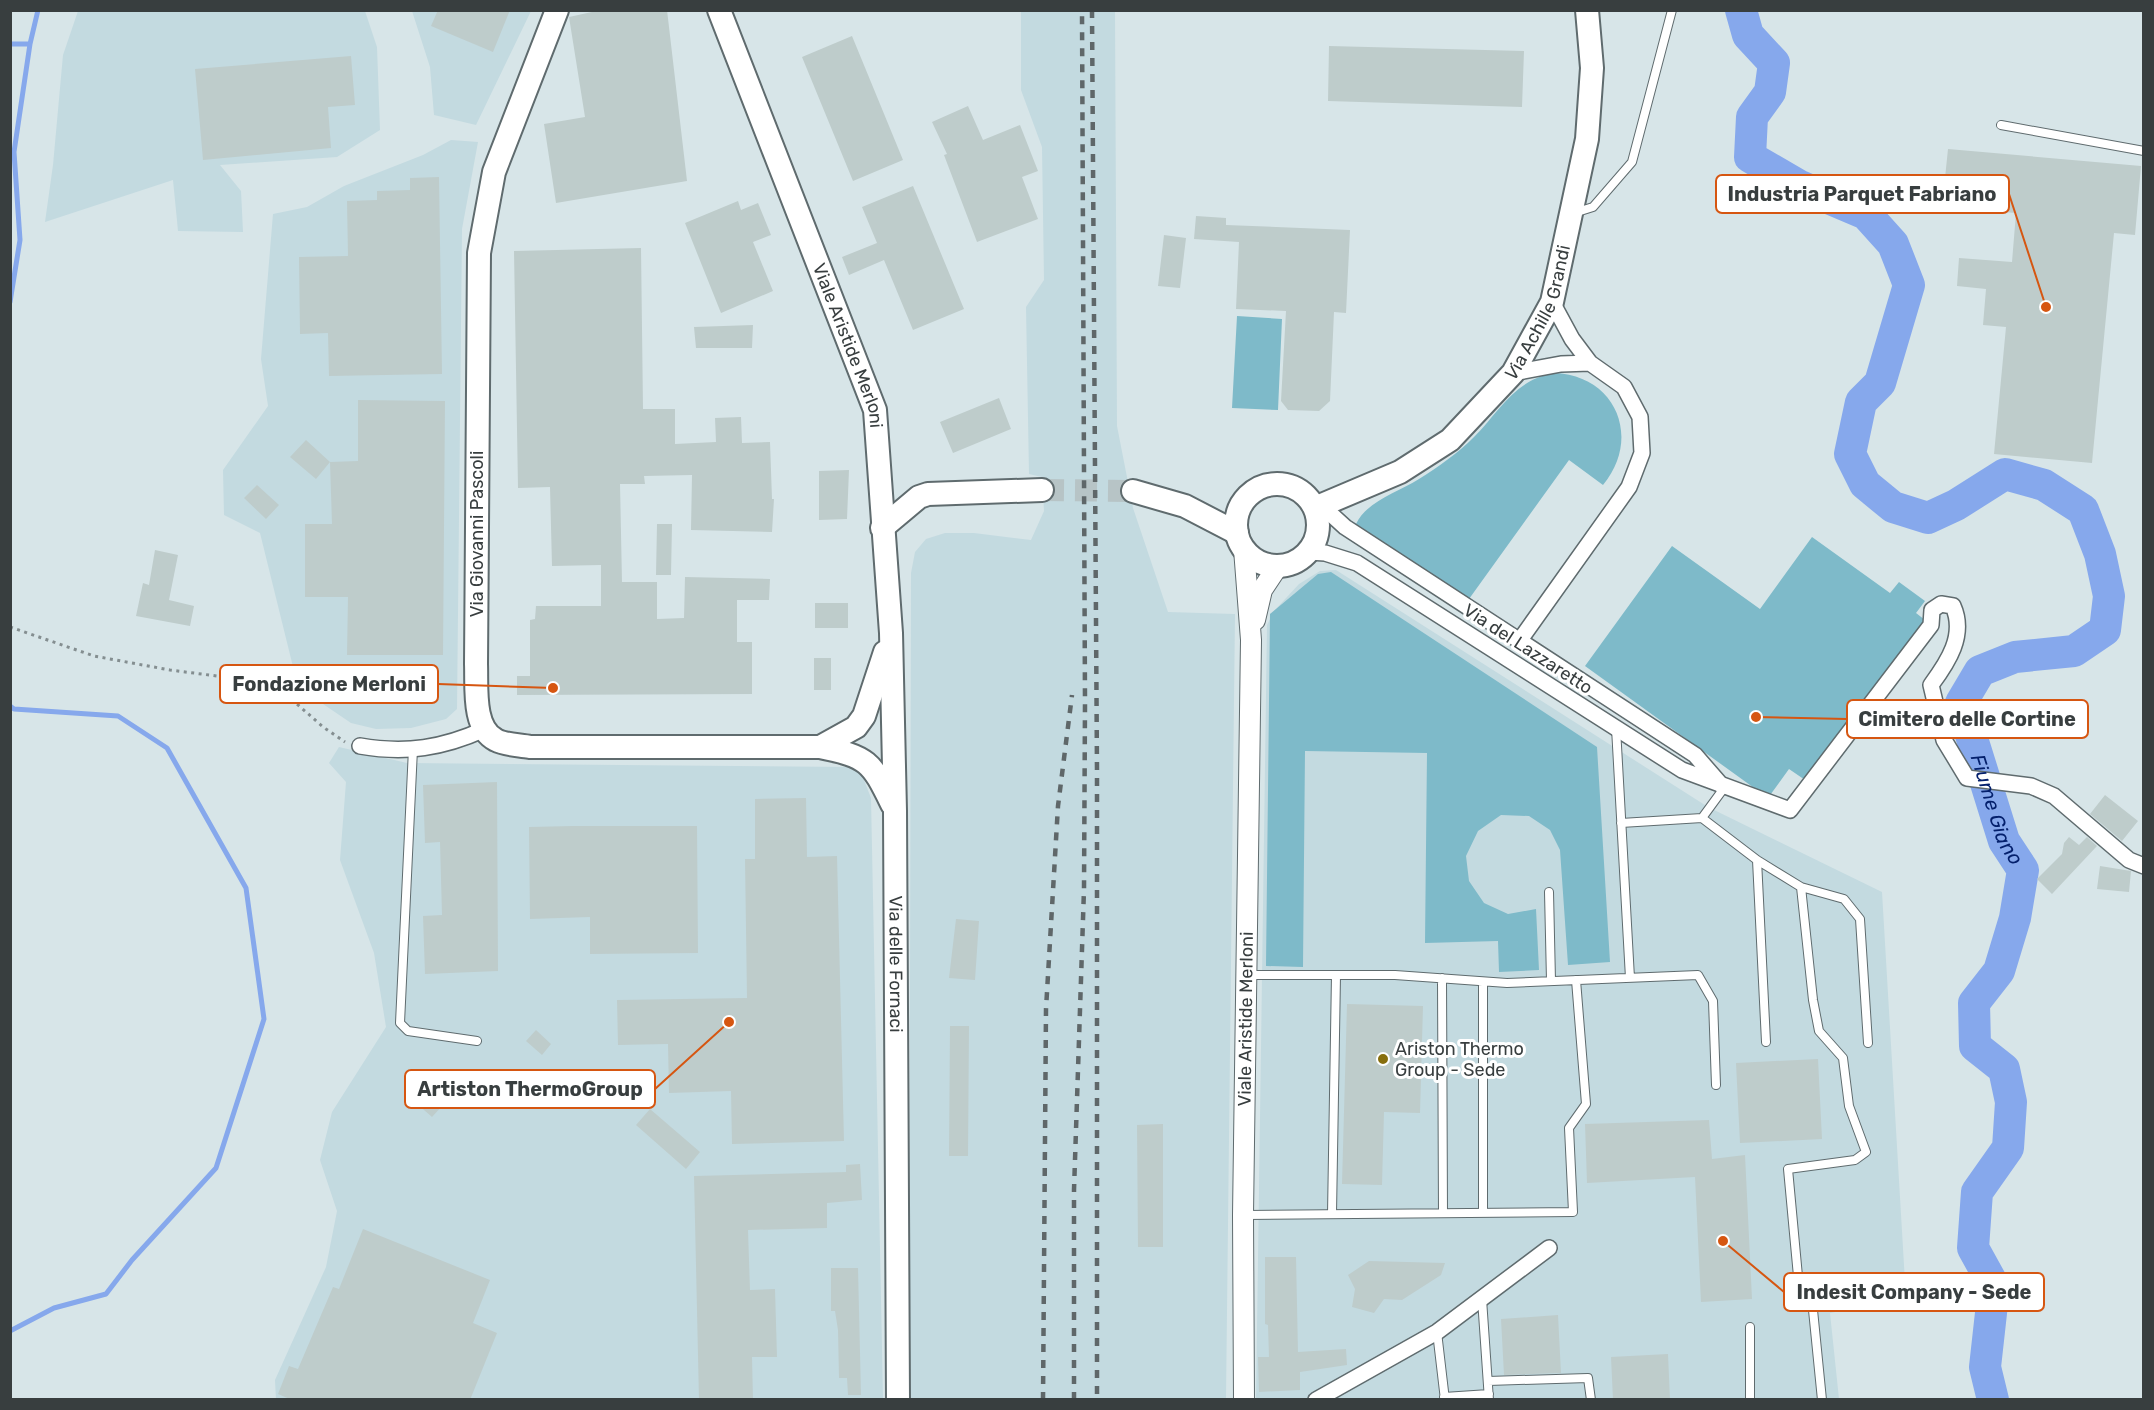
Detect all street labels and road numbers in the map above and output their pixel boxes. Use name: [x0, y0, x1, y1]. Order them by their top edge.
street label: Via Achille Grandi: [1501, 243, 1575, 385]
street label: Viale Aristide Merloni: [808, 260, 887, 429]
street label: Via Giovanni Pascoli: [466, 451, 488, 617]
street label: Via del Lazzaretto: [1459, 599, 1597, 699]
street label: Via delle Fornaci: [884, 895, 907, 1033]
street label: Viale Aristide Merloni: [1234, 932, 1258, 1107]

